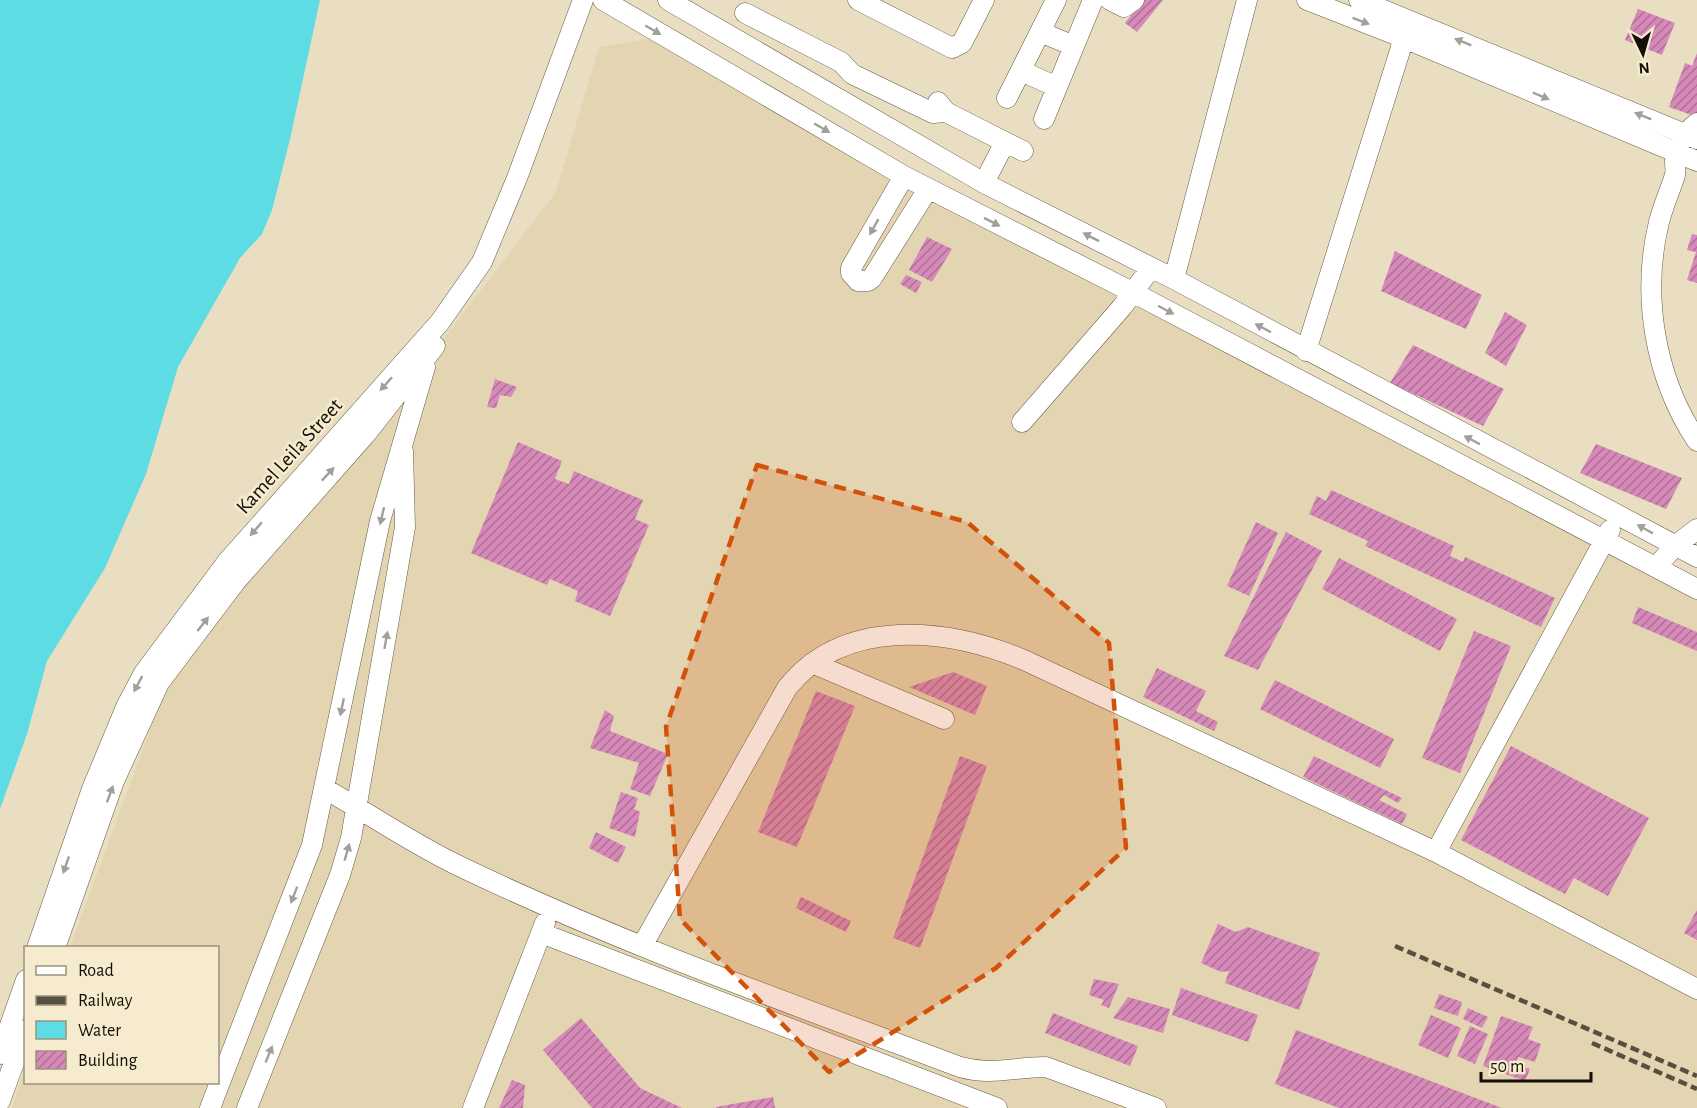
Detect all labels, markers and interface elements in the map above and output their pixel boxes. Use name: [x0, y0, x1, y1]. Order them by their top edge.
one-way arrow: [1353, 16, 1371, 26]
one-way arrow: [645, 24, 661, 35]
north arrow: [1613, 24, 1673, 84]
one-way arrow: [1453, 37, 1471, 47]
text: N: [1638, 59, 1650, 76]
one-way arrow: [1533, 91, 1551, 101]
one-way arrow: [1634, 111, 1652, 120]
one-way arrow: [813, 123, 830, 133]
one-way arrow: [984, 217, 1001, 226]
one-way arrow: [869, 218, 879, 235]
one-way arrow: [1082, 232, 1099, 242]
one-way arrow: [1158, 305, 1175, 315]
one-way arrow: [1254, 323, 1271, 333]
one-way arrow: [380, 376, 393, 391]
street label: Kamel Leila Street: [232, 395, 347, 518]
one-way arrow: [1463, 435, 1480, 445]
one-way arrow: [321, 467, 335, 482]
one-way arrow: [376, 506, 386, 525]
one-way arrow: [250, 521, 263, 536]
one-way arrow: [1637, 524, 1653, 535]
one-way arrow: [196, 616, 208, 631]
one-way arrow: [382, 630, 391, 649]
one-way arrow: [133, 676, 143, 693]
one-way arrow: [337, 697, 346, 716]
one-way arrow: [105, 784, 115, 802]
one-way arrow: [343, 843, 352, 861]
one-way arrow: [60, 856, 70, 874]
one-way arrow: [289, 886, 298, 904]
legend: [24, 946, 219, 1084]
text: Road: [78, 962, 114, 980]
text: Railway: [78, 992, 133, 1010]
text: Water: [78, 1022, 121, 1040]
one-way arrow: [264, 1044, 274, 1062]
scale bar: [1481, 1045, 1590, 1083]
text: Building: [78, 1052, 138, 1070]
text: 50 m: [1490, 1058, 1524, 1076]

